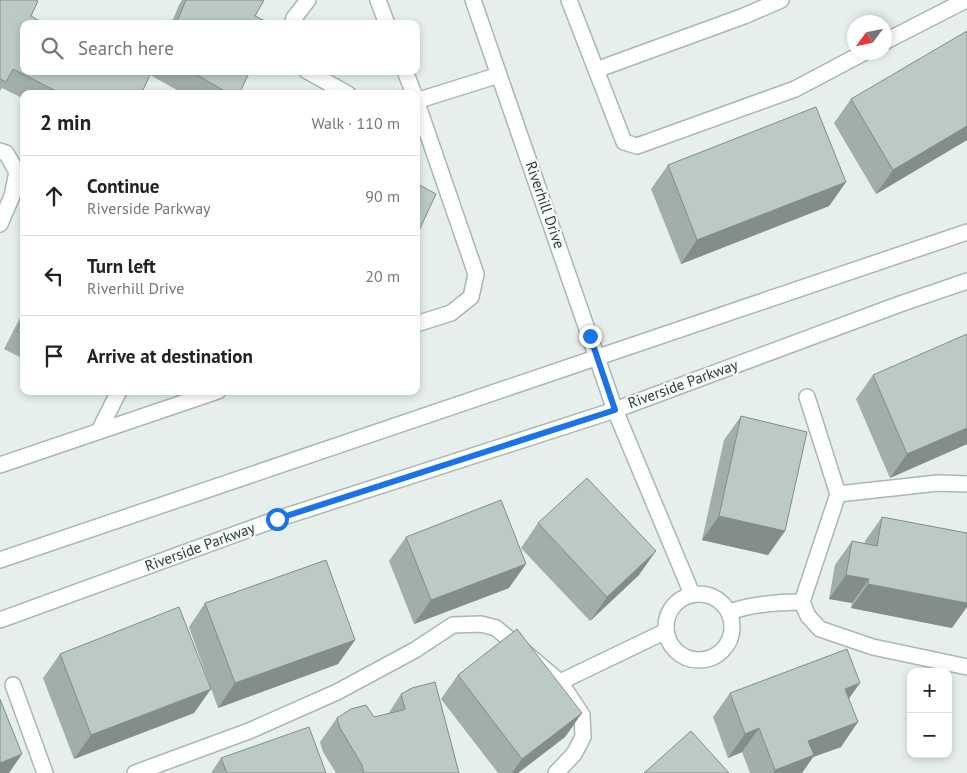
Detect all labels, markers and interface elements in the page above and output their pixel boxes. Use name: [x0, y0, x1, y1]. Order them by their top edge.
north arrow: [847, 15, 892, 60]
search box: [20, 20, 420, 75]
icon: search: [38, 34, 66, 62]
text: Search here: [78, 36, 174, 60]
text: 2 min: [40, 109, 91, 136]
text: Walk · 110 m: [311, 113, 400, 133]
street label: Riverhill Drive: [522, 159, 569, 251]
text: Continue: [87, 174, 159, 198]
icon: ahead: [40, 182, 68, 210]
text: 90 m: [365, 186, 400, 206]
text: Riverside Parkway: [87, 198, 211, 218]
text: Turn left: [87, 254, 156, 278]
icon: left: [40, 262, 68, 290]
text: 20 m: [365, 266, 400, 286]
text: Riverhill Drive: [87, 278, 184, 298]
route end: [579, 325, 602, 348]
icon: arrive: [40, 342, 68, 370]
text: Arrive at destination: [87, 344, 253, 368]
street label: Riverside Parkway: [625, 355, 740, 412]
route start: [266, 508, 289, 531]
street label: Riverside Parkway: [142, 518, 257, 575]
map controls: [907, 668, 952, 758]
button: +: [907, 668, 952, 713]
button: −: [907, 713, 952, 758]

